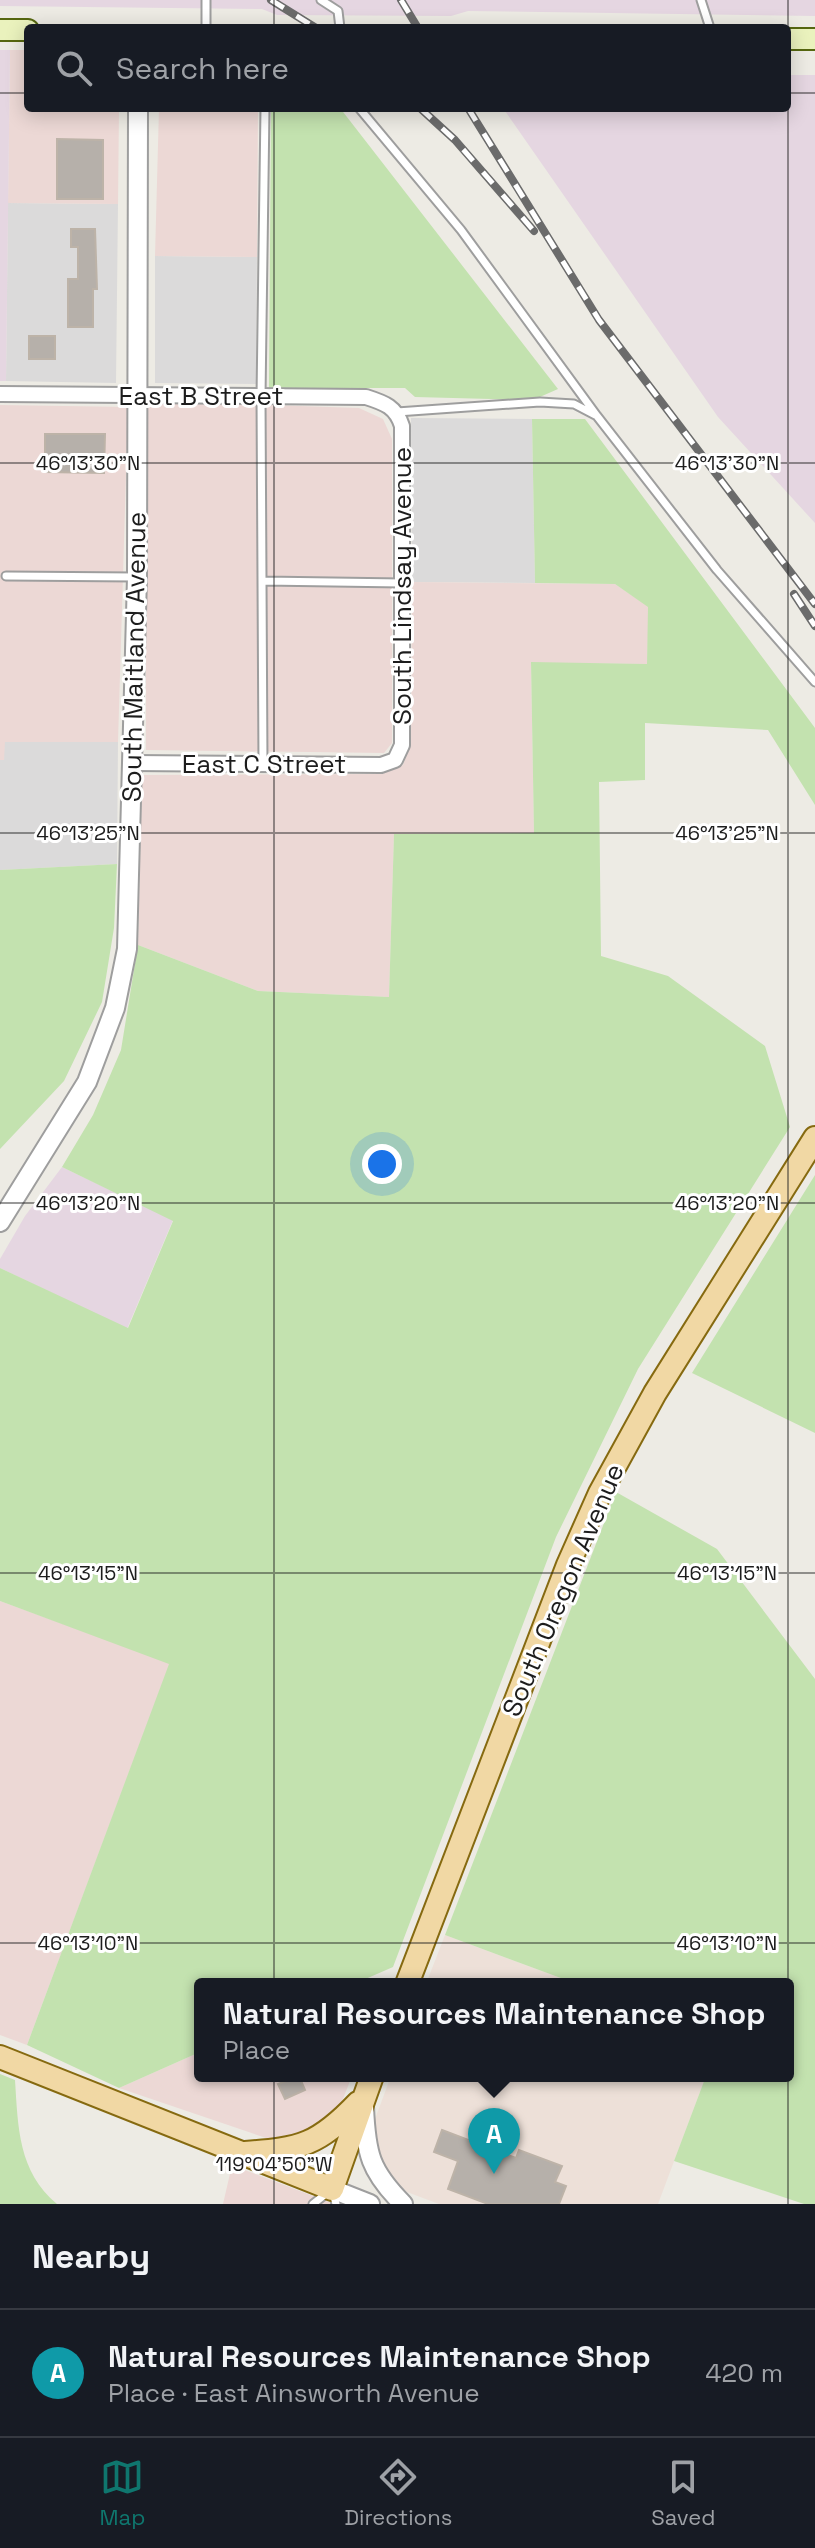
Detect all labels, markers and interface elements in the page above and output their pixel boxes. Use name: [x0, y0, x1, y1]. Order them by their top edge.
search box: [24, 24, 791, 112]
icon: search: [52, 46, 96, 90]
text: Search here: [116, 49, 289, 88]
street label: East B Street: [119, 379, 283, 413]
street label: South Lindsay Avenue: [385, 447, 419, 725]
text: 46°13'30"N: [36, 450, 140, 476]
text: 46°13'30"N: [675, 450, 779, 476]
street label: South Maitland Avenue: [114, 512, 154, 802]
street label: East C Street: [182, 747, 346, 781]
text: 46°13'25"N: [36, 820, 140, 846]
text: 46°13'25"N: [675, 820, 779, 846]
your location: [362, 1144, 402, 1184]
text: 46°13'20"N: [36, 1190, 140, 1216]
text: 46°13'20"N: [675, 1190, 779, 1216]
street label: South Oregon Avenue: [494, 1458, 632, 1722]
text: 46°13'15"N: [38, 1560, 138, 1586]
text: 46°13'15"N: [677, 1560, 777, 1586]
text: 46°13'10"N: [38, 1930, 138, 1956]
text: 46°13'10"N: [677, 1930, 777, 1956]
popup: [194, 1978, 794, 2082]
text: Natural Resources Maintenance Shop: [223, 1994, 765, 2033]
text: Place: [223, 2033, 290, 2067]
pin: A: [468, 2108, 520, 2174]
text: 119°04'50"W: [215, 2151, 333, 2177]
text: Nearby: [32, 2235, 150, 2278]
text: Natural Resources Maintenance Shop: [108, 2337, 651, 2376]
text: A: [50, 2356, 66, 2390]
text: 420 m: [705, 2356, 783, 2390]
text: Place · East Ainsworth Avenue: [108, 2376, 480, 2410]
tab: Map: [100, 2455, 145, 2531]
tab: Directions: [344, 2455, 452, 2531]
tab: Saved: [651, 2455, 715, 2531]

